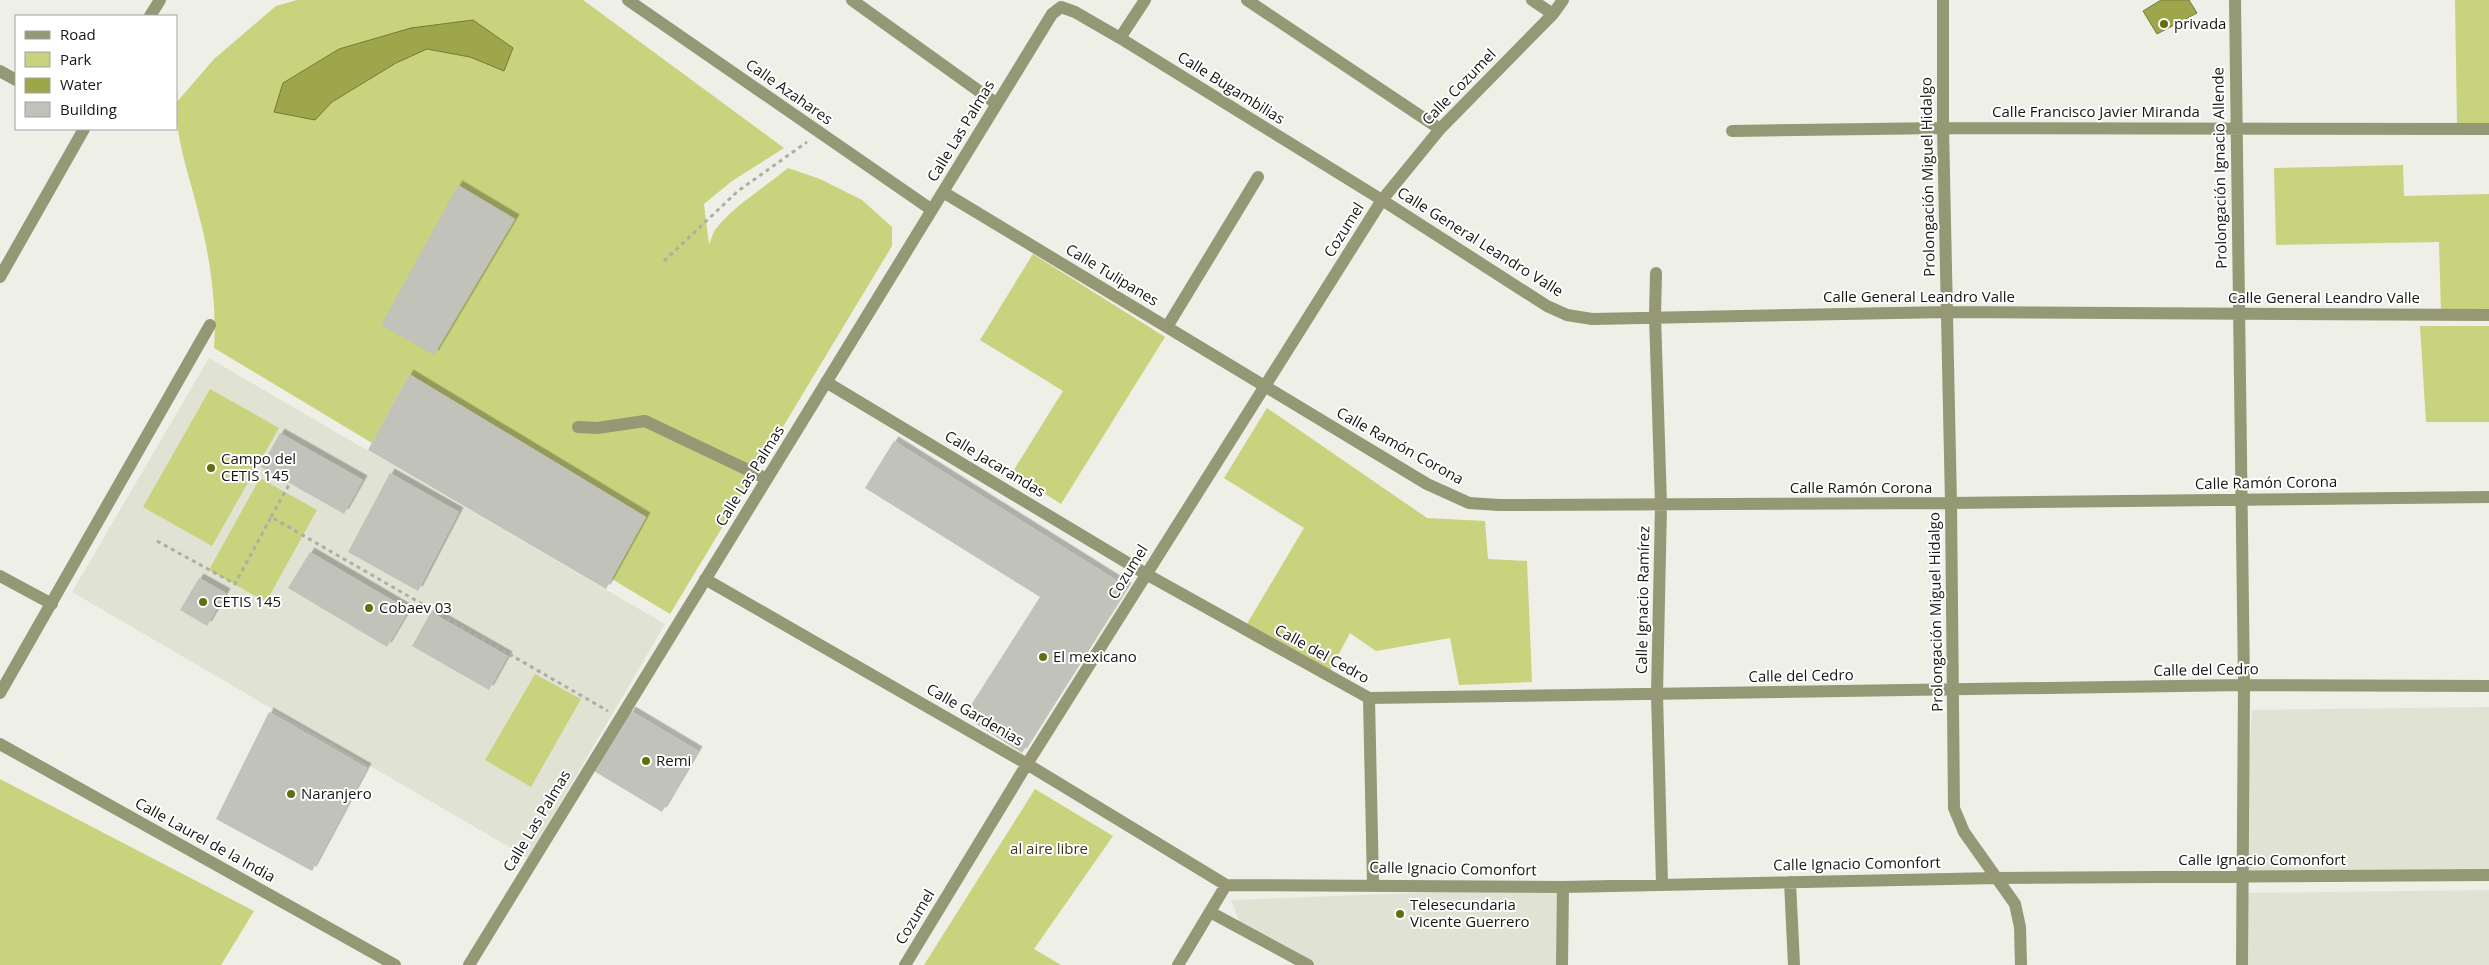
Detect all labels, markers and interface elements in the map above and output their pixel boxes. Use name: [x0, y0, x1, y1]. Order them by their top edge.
place label: privada: [2174, 13, 2226, 33]
legend: [15, 15, 178, 130]
marker: privada: [2158, 18, 2170, 30]
text: Road: [60, 24, 96, 44]
street label: Calle Cozumel: [1417, 44, 1500, 129]
street label: Calle Bugambilias: [1174, 46, 1289, 128]
text: Park: [60, 49, 91, 69]
street label: Calle Azahares: [742, 54, 837, 129]
street label: Prolongación Ignacio Allende: [2207, 67, 2231, 269]
text: Water: [60, 74, 102, 94]
street label: Calle Las Palmas: [922, 76, 998, 185]
street label: Prolongación Miguel Hidalgo: [1915, 77, 1939, 277]
text: Building: [60, 99, 117, 119]
street label: Calle Francisco Javier Miranda: [1992, 101, 2200, 121]
street label: Calle General Leandro Valle: [1394, 182, 1567, 301]
street label: Cozumel: [1319, 198, 1368, 261]
street label: Calle Tulipanes: [1062, 239, 1163, 310]
street label: Calle General Leandro Valle: [1823, 286, 2015, 306]
street label: Calle General Leandro Valle: [2228, 287, 2420, 307]
street label: Calle Ramón Corona: [1333, 402, 1468, 488]
street label: Calle Las Palmas: [710, 421, 788, 530]
street label: Calle Jacarandas: [942, 425, 1049, 501]
place label: Campo del CETIS 145: [221, 448, 296, 485]
marker: Campo del CETIS 145: [205, 462, 217, 474]
street label: Calle Ramón Corona: [2195, 471, 2337, 493]
street label: Calle Ramón Corona: [1790, 477, 1932, 497]
street label: Prolongación Miguel Hidalgo: [1923, 512, 1947, 712]
street label: Calle Ignacio Ramírez: [1631, 526, 1653, 674]
street label: Cozumel: [1103, 540, 1152, 603]
place label: CETIS 145: [213, 591, 281, 611]
marker: CETIS 145: [197, 596, 209, 608]
place label: Cobaev 03: [379, 597, 452, 617]
marker: Cobaev 03: [363, 602, 375, 614]
street label: Calle del Cedro: [1272, 619, 1373, 687]
place label: El mexicano: [1053, 646, 1137, 666]
marker: El mexicano: [1037, 651, 1049, 663]
street label: Calle del Cedro: [2153, 658, 2259, 680]
street label: Calle del Cedro: [1748, 664, 1854, 686]
street label: Calle Gardenias: [923, 678, 1028, 750]
place label: Remi: [656, 750, 691, 770]
marker: Remi: [640, 755, 652, 767]
street label: Calle Las Palmas: [498, 766, 574, 875]
place label: Naranjero: [301, 783, 372, 803]
marker: Naranjero: [285, 788, 297, 800]
street label: Calle Laurel de la India: [132, 792, 279, 886]
park label: al aire libre: [1010, 838, 1088, 858]
street label: Calle Ignacio Comonfort: [2178, 849, 2346, 869]
street label: Calle Ignacio Comonfort: [1773, 852, 1941, 874]
street label: Calle Ignacio Comonfort: [1369, 857, 1537, 879]
street label: Cozumel: [890, 885, 938, 948]
place label: Telesecundaria Vicente Guerrero: [1410, 894, 1530, 931]
marker: Telesecundaria Vicente Guerrero: [1394, 908, 1406, 920]

